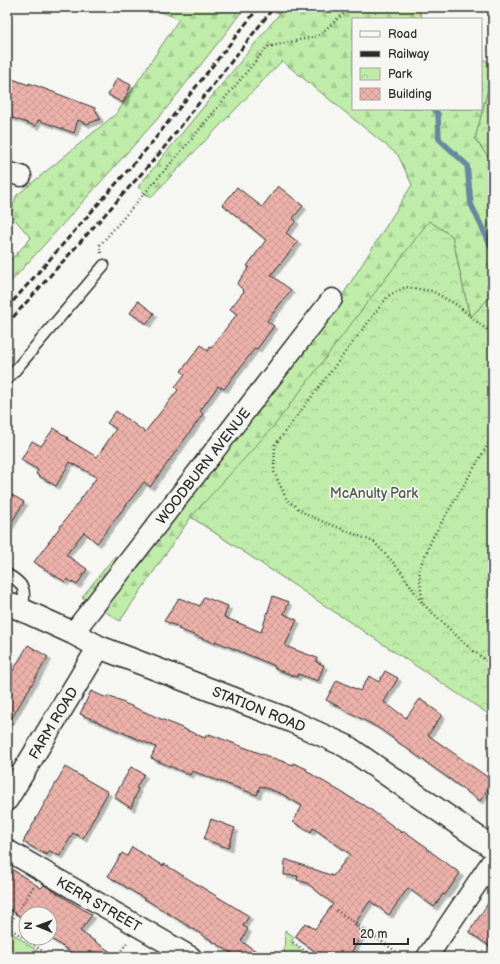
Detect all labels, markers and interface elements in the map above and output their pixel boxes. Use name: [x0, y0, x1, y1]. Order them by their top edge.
legend: [352, 18, 482, 110]
text: Road: [388, 27, 417, 42]
text: Railway: [388, 47, 430, 62]
text: Park: [388, 67, 412, 82]
text: Building: [388, 87, 432, 102]
street label: WOODBURN AVENUE: [153, 405, 254, 528]
park label: McAnulty Park: [330, 485, 418, 502]
street label: STATION ROAD: [210, 683, 308, 736]
street label: FARM ROAD: [25, 684, 82, 762]
street label: KERR STREET: [53, 873, 145, 936]
north arrow: [18, 906, 58, 946]
scale bar: [354, 920, 408, 946]
text: N: [22, 922, 35, 930]
text: 20 m: [360, 927, 387, 942]

